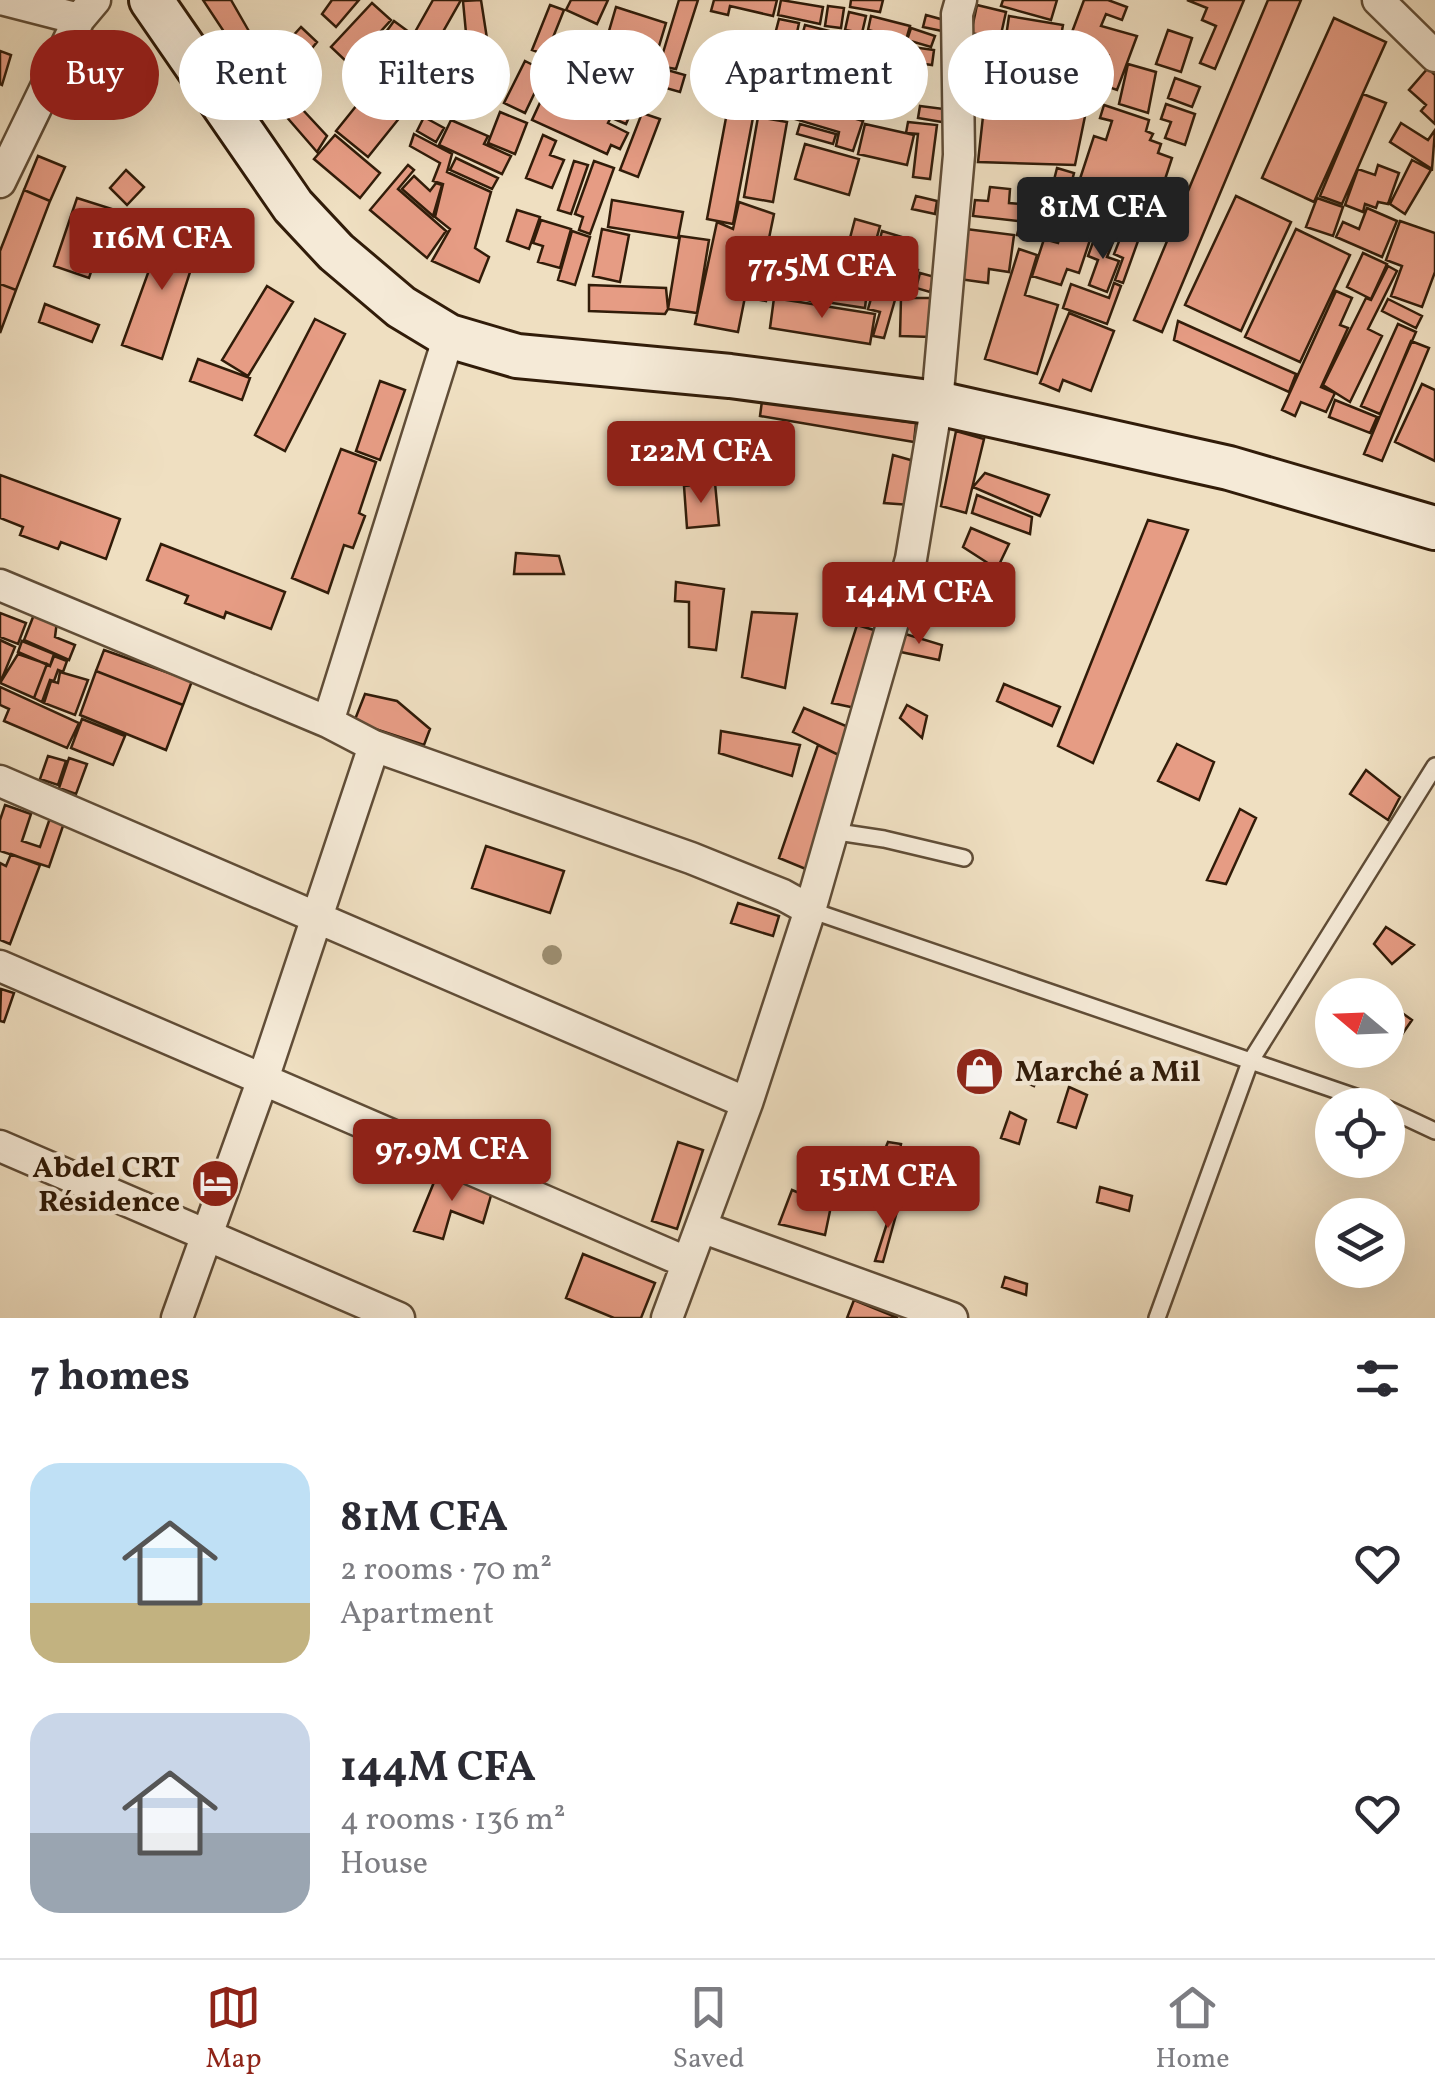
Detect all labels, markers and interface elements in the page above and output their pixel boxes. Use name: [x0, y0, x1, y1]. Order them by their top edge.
chip: Buy: [30, 30, 159, 120]
chip: Rent: [179, 30, 322, 120]
chip: Filters: [342, 30, 510, 120]
chip: New: [530, 30, 670, 120]
chip: Apartment: [690, 30, 928, 120]
chip: House: [948, 30, 1114, 120]
pin: 81M CFA: [1011, 177, 1195, 262]
text: 81M CFA: [1039, 187, 1167, 231]
pin: 116M CFA: [59, 208, 265, 293]
text: 116M CFA: [92, 218, 232, 262]
pin: 77.5M CFA: [708, 236, 936, 321]
text: 77.5M CFA: [747, 246, 897, 290]
pin: 122M CFA: [598, 421, 804, 506]
text: 122M CFA: [629, 431, 773, 475]
pin: 144M CFA: [816, 562, 1022, 647]
text: 144M CFA: [844, 572, 994, 616]
north arrow: [1315, 978, 1405, 1068]
map controls: [1315, 978, 1405, 1288]
shop icon: Marché a Mil: [954, 1045, 1006, 1097]
place label: Marché a Mil: [1015, 1052, 1201, 1094]
button: locate: [1315, 1088, 1405, 1178]
pin: 97.9M CFA: [338, 1119, 566, 1204]
text: 97.9M CFA: [375, 1129, 529, 1173]
pin: 151M CFA: [785, 1146, 991, 1231]
place label: Abdel CRT Résidence: [32, 1148, 180, 1224]
text: 151M CFA: [819, 1156, 957, 1200]
hotel icon: Abdel CRT Résidence: [189, 1158, 241, 1210]
button: layers: [1315, 1198, 1405, 1288]
text: 7 homes: [30, 1349, 190, 1408]
icon: filters: [1350, 1351, 1405, 1406]
text: 81M CFA: [340, 1490, 508, 1549]
icon: home: [110, 1503, 230, 1623]
icon: heart: [1350, 1536, 1405, 1591]
text: 2 rooms · 70 m²: [340, 1549, 552, 1593]
text: Apartment: [340, 1593, 494, 1637]
text: 144M CFA: [340, 1740, 536, 1799]
icon: home: [110, 1753, 230, 1873]
icon: heart: [1350, 1786, 1405, 1841]
text: 4 rooms · 136 m²: [340, 1799, 566, 1843]
text: House: [340, 1843, 428, 1887]
tab: Map: [205, 1980, 262, 2079]
tab: Saved: [672, 1980, 745, 2079]
tab: Home: [1155, 1980, 1230, 2079]

